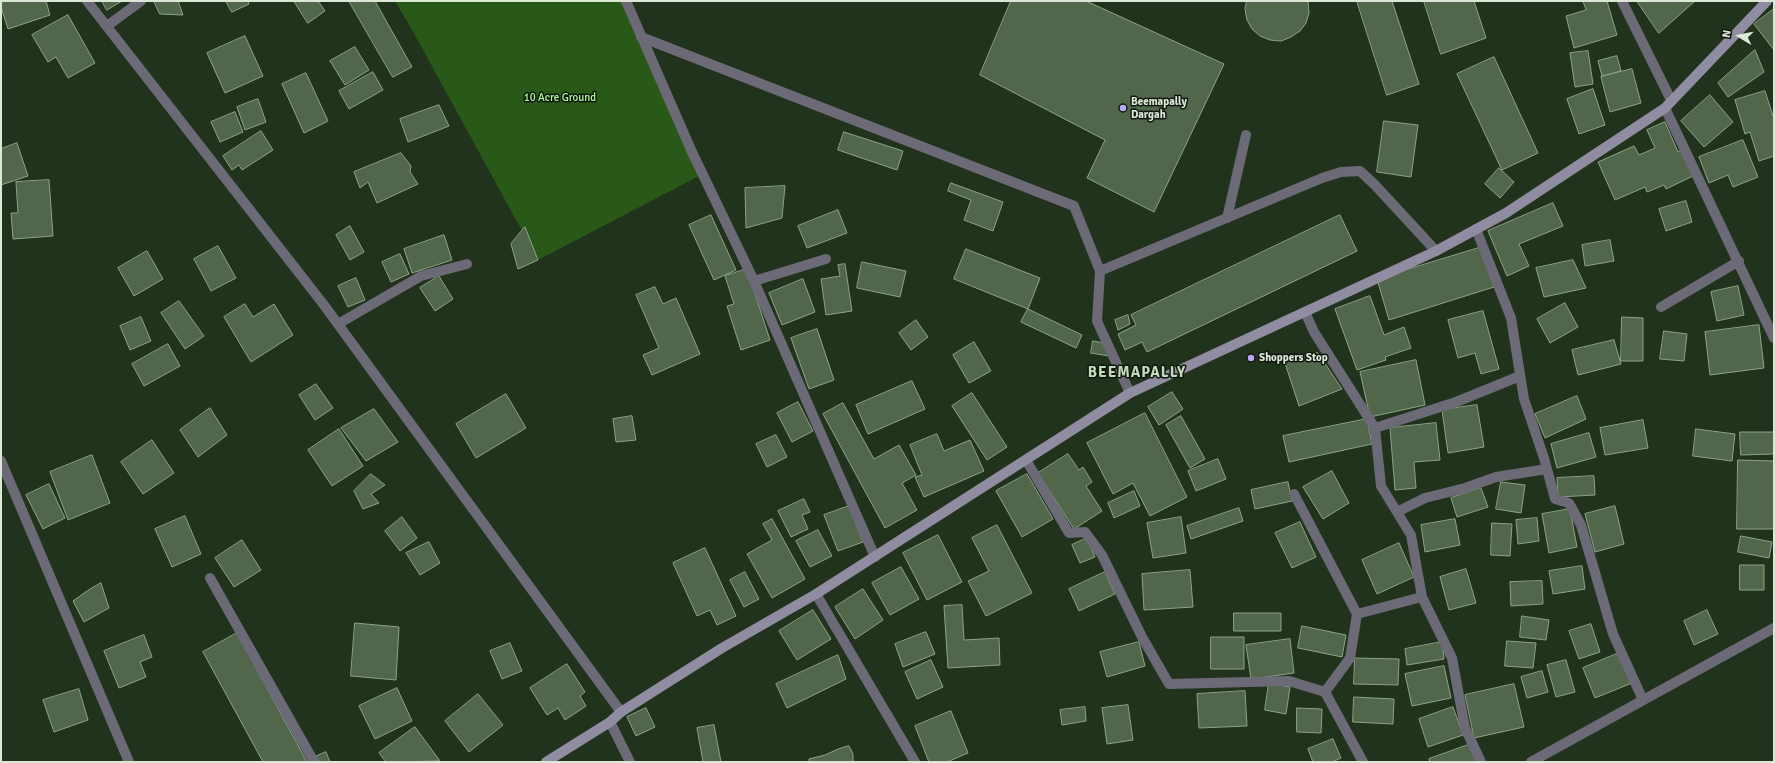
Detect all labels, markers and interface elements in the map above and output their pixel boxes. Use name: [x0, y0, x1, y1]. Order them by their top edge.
north arrow: [1719, 16, 1759, 56]
text: N: [1720, 29, 1734, 39]
park label: 10 Acre Ground: [524, 91, 596, 105]
place label: Beemapally Dargah: [1131, 95, 1187, 121]
marker: Beemapally Dargah: [1118, 103, 1128, 113]
place label: Shoppers Stop: [1259, 351, 1328, 365]
marker: Shoppers Stop: [1246, 353, 1256, 363]
district label: BEEMAPALLY: [1088, 364, 1186, 382]

